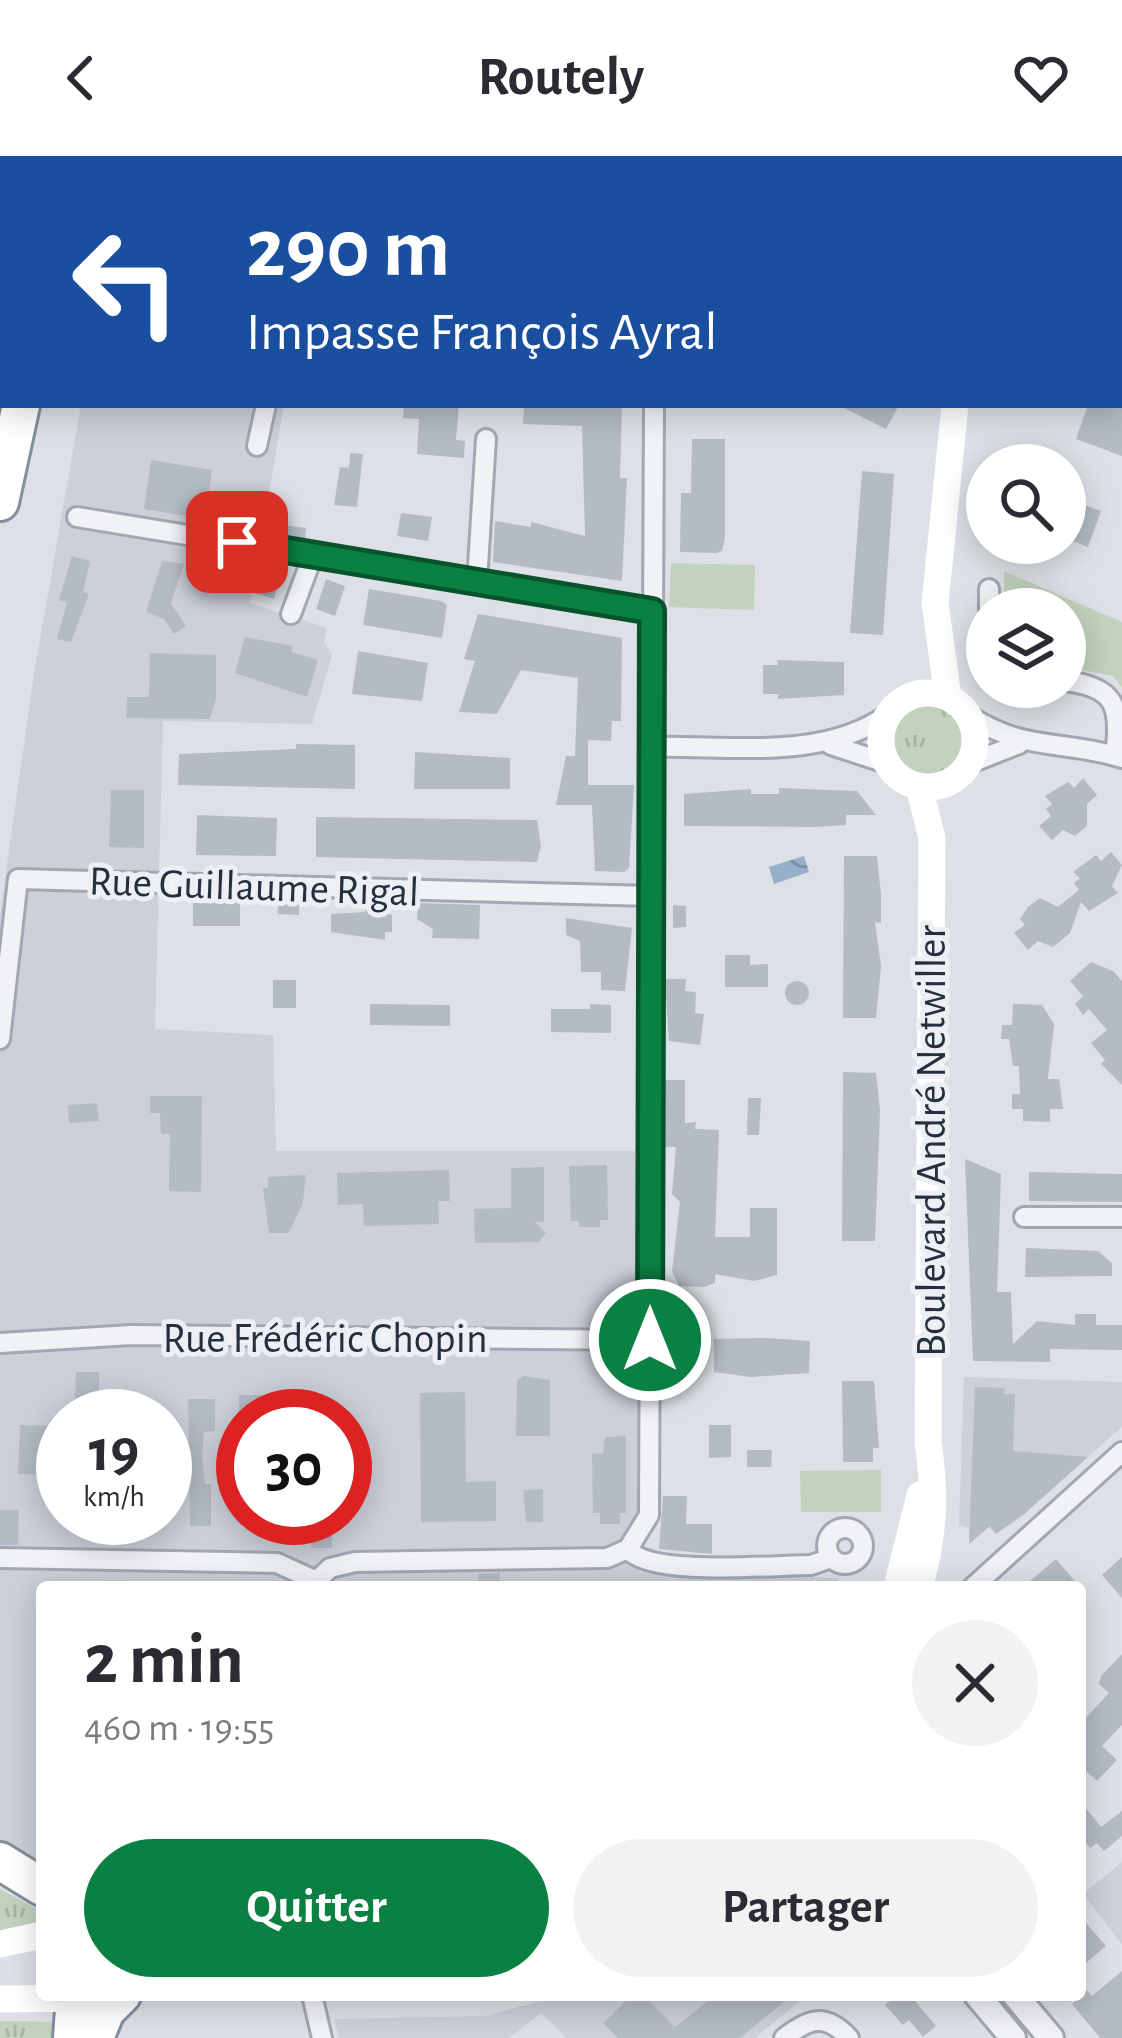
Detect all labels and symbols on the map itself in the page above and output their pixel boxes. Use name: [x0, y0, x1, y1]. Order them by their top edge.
pin: [186, 491, 288, 593]
street label: Rue Guillaume Rigal: [88, 860, 420, 914]
street label: Boulevard André Netwiller: [911, 925, 953, 1357]
position arrow: [587, 1277, 713, 1403]
street label: Rue Frédéric Chopin: [162, 1318, 488, 1360]
speed limit sign: 30: [216, 1389, 372, 1545]

